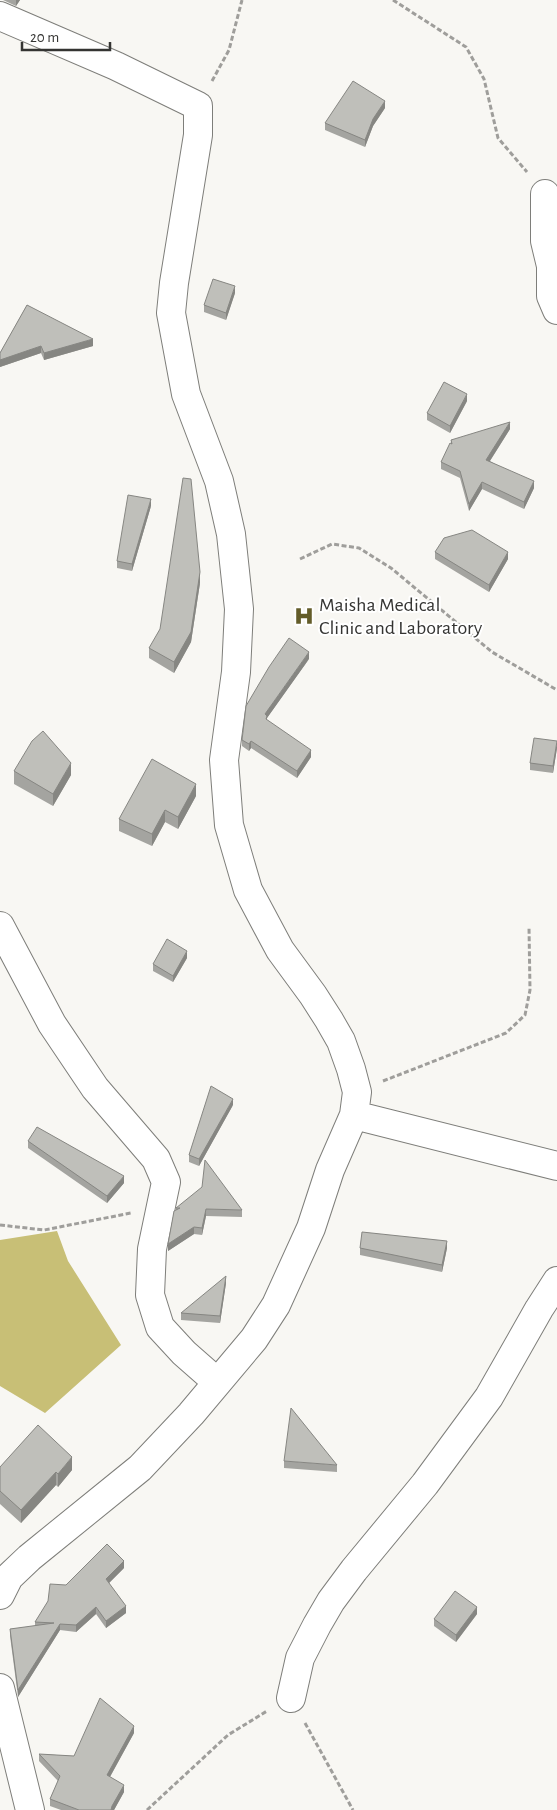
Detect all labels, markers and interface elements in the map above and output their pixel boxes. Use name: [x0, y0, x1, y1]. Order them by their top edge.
scale bar: [22, 20, 110, 52]
text: 20 m: [30, 30, 59, 45]
place label: Maisha Medical Clinic and Laboratory: [319, 595, 483, 638]
hospital icon: Maisha Medical Clinic and Laboratory: [293, 605, 315, 627]

